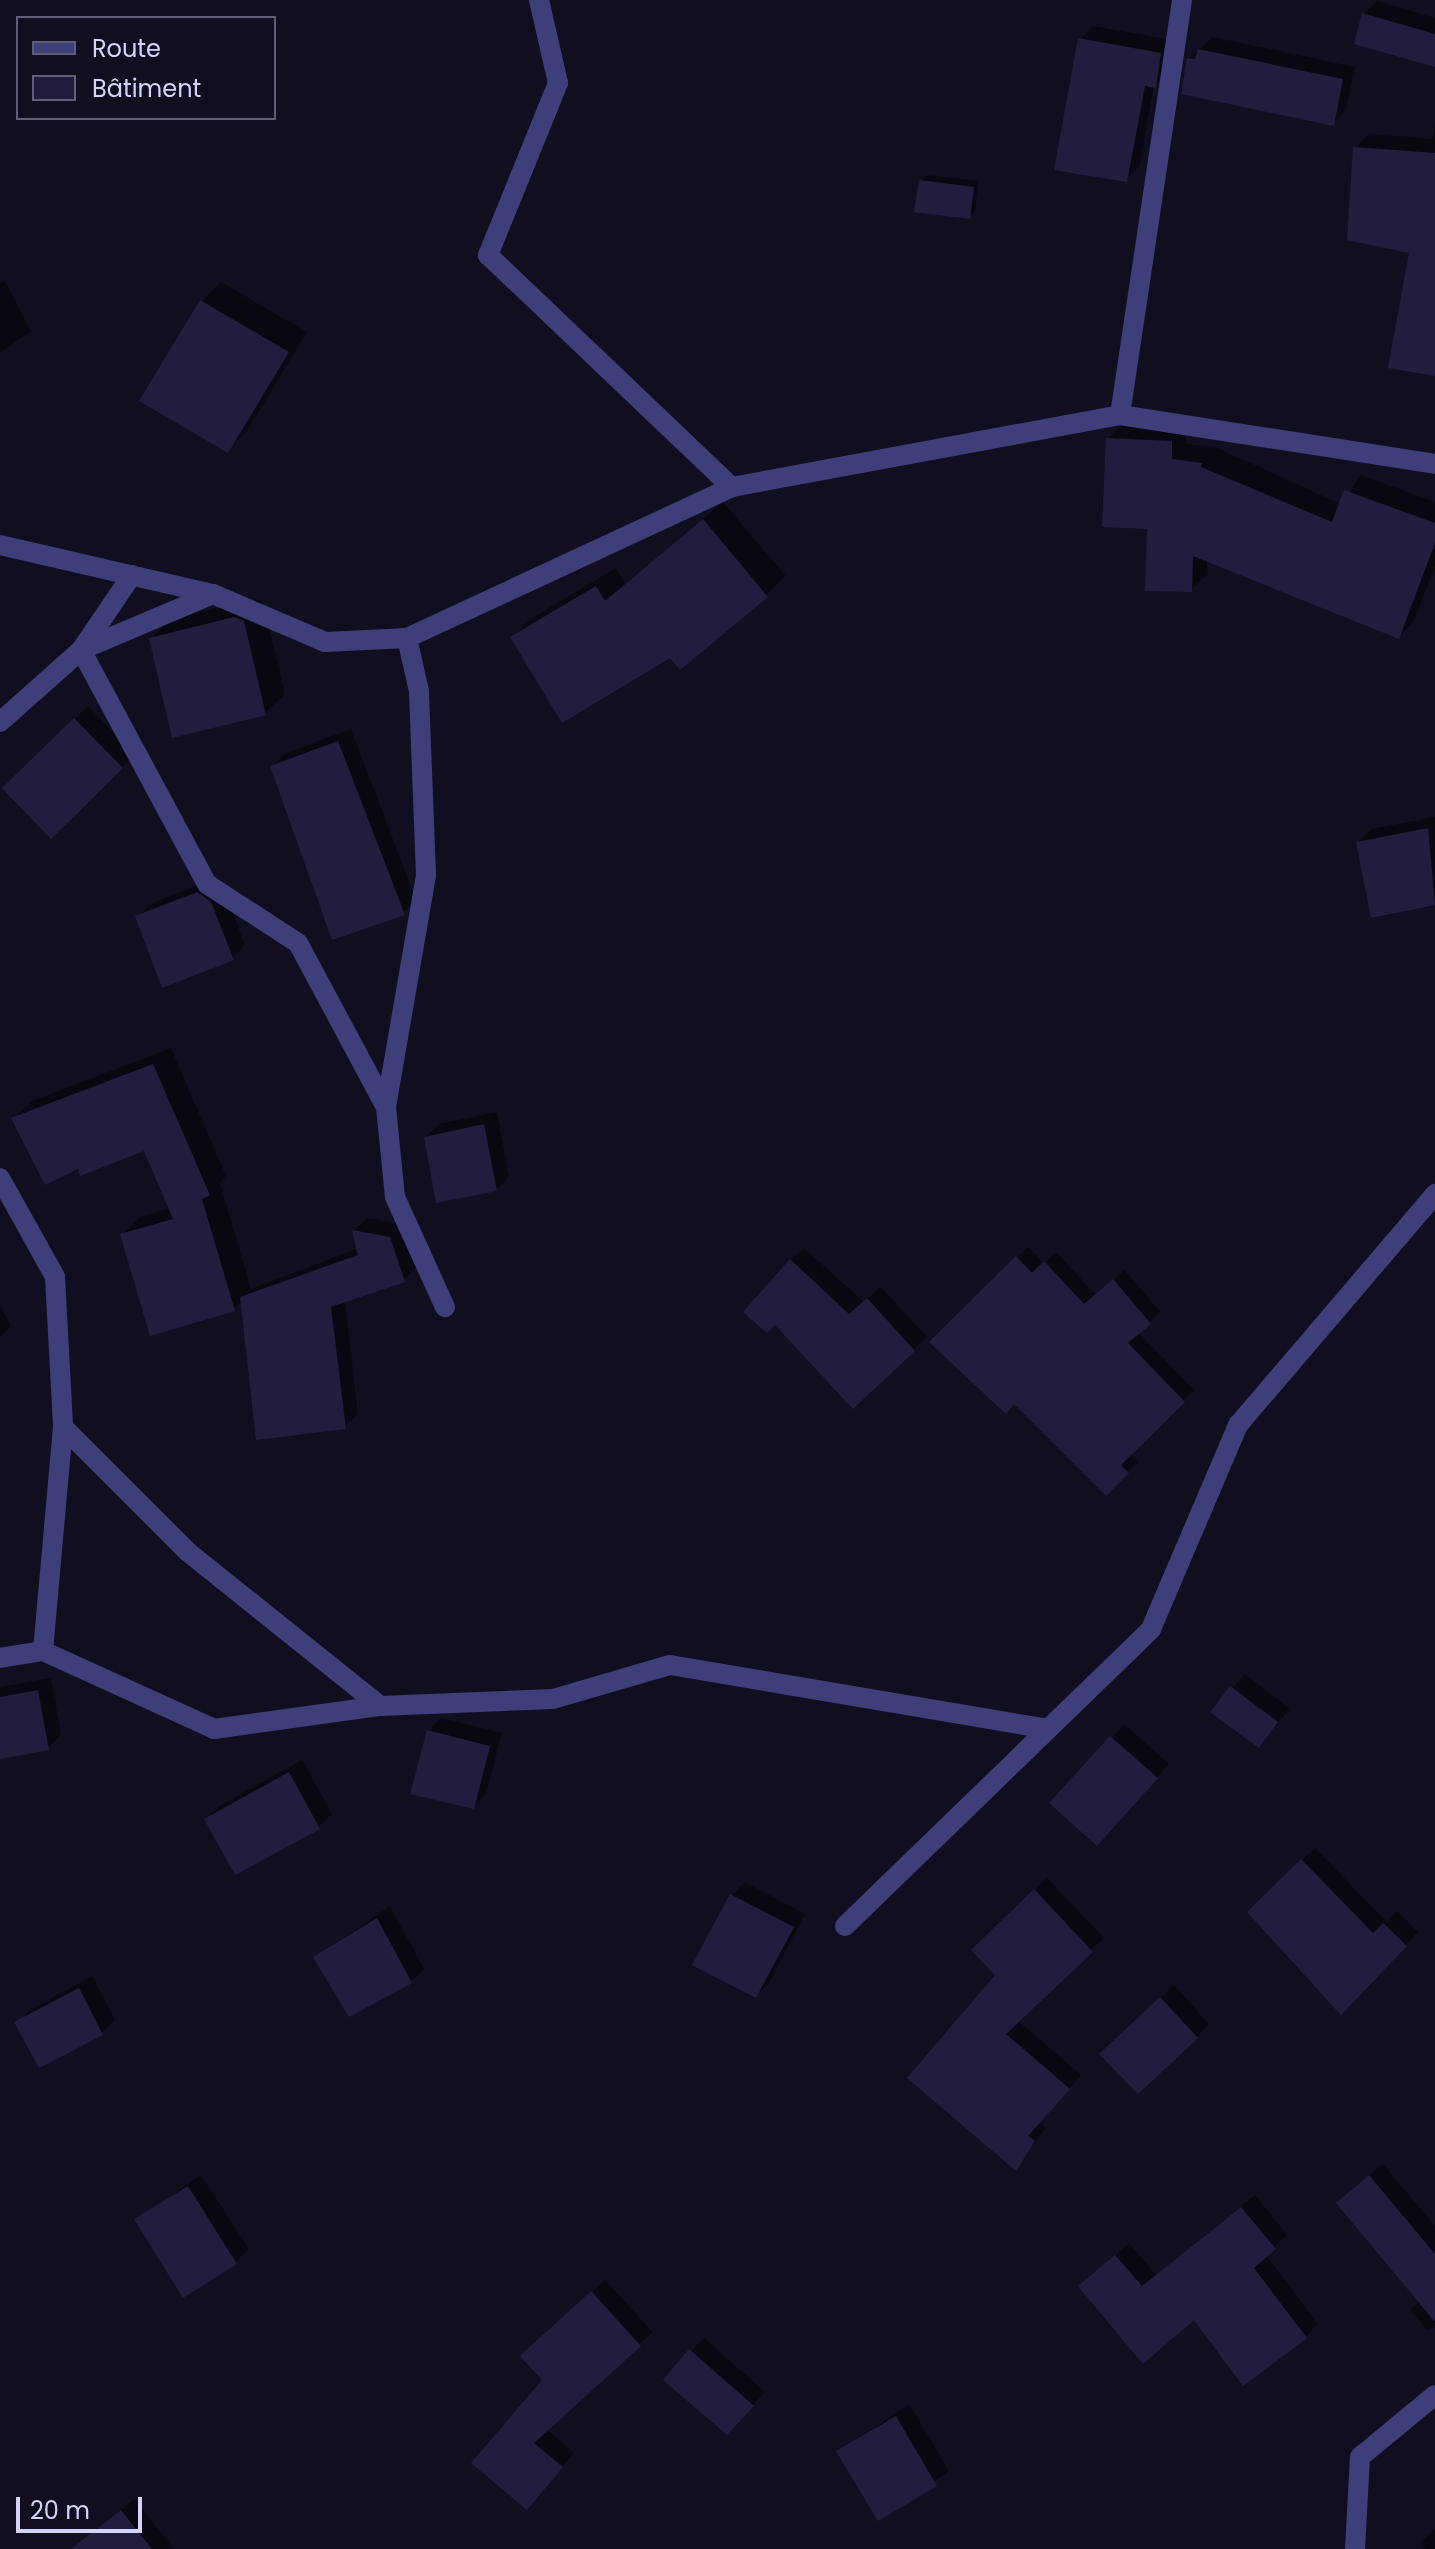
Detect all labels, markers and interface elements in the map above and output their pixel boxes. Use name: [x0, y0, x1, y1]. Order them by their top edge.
legend: [16, 16, 276, 120]
text: Route: [92, 32, 161, 65]
text: Bâtiment: [92, 72, 201, 105]
scale bar: [20, 2481, 146, 2531]
text: 20 m: [30, 2494, 90, 2527]

